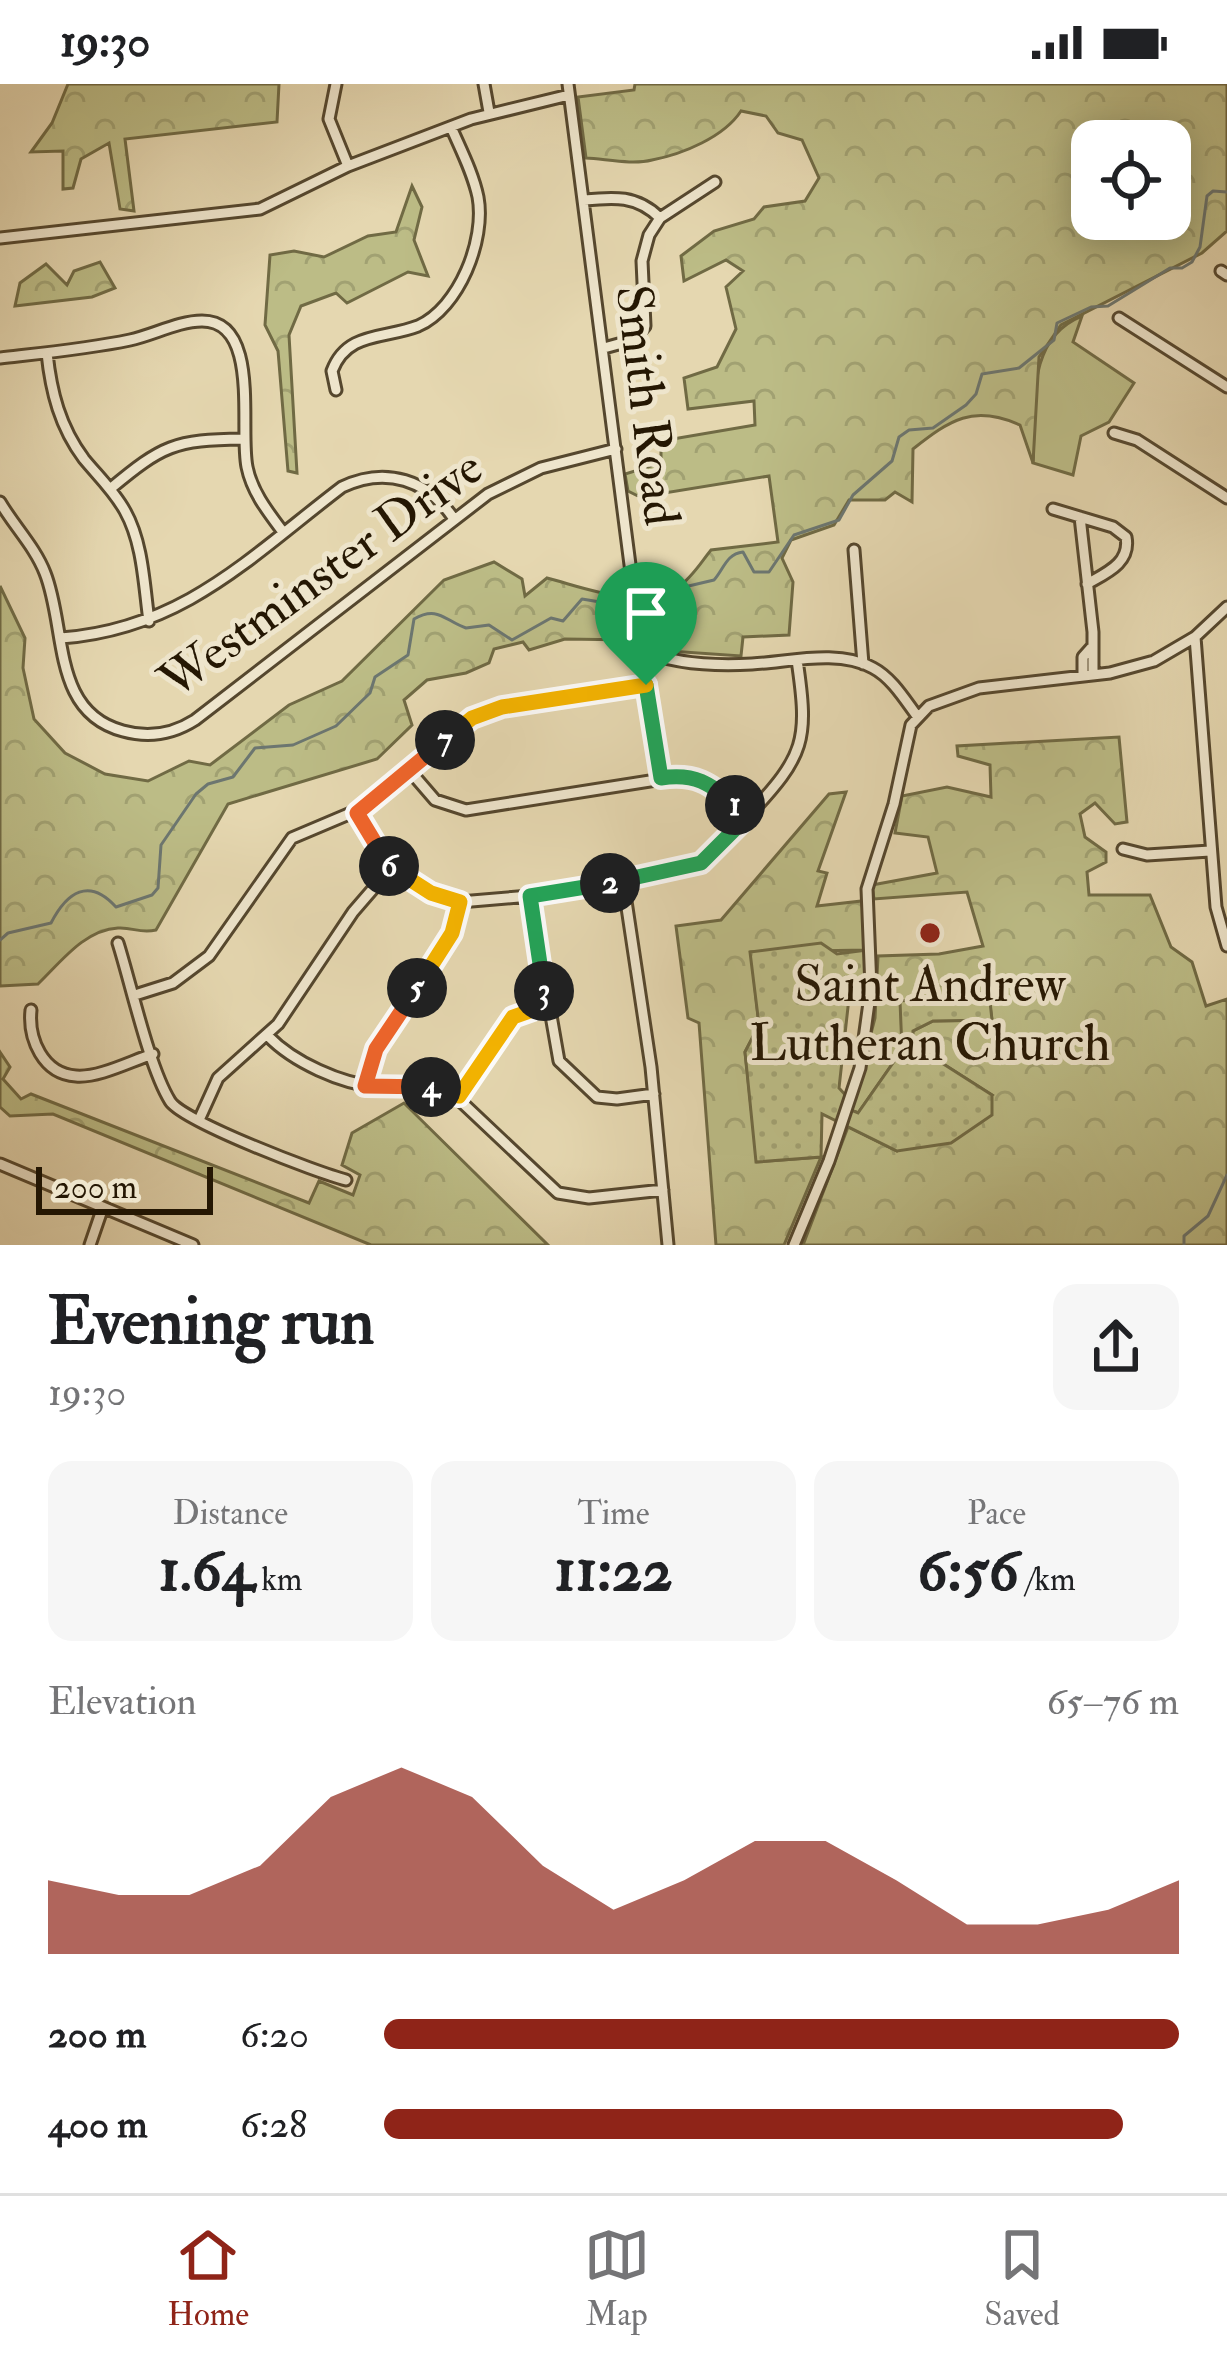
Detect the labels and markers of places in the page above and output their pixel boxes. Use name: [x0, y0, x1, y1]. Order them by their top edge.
pin: [595, 562, 697, 685]
pin: 7: [415, 710, 475, 770]
pin: 1: [705, 775, 765, 835]
pin: 6: [359, 836, 419, 896]
pin: 2: [580, 853, 640, 913]
marker: Saint Andrew Lutheran Church: [917, 920, 943, 946]
place label: Saint Andrew Lutheran Church: [749, 953, 1111, 1076]
pin: 5: [387, 958, 447, 1018]
pin: 3: [514, 961, 574, 1021]
pin: 4: [401, 1057, 461, 1117]

